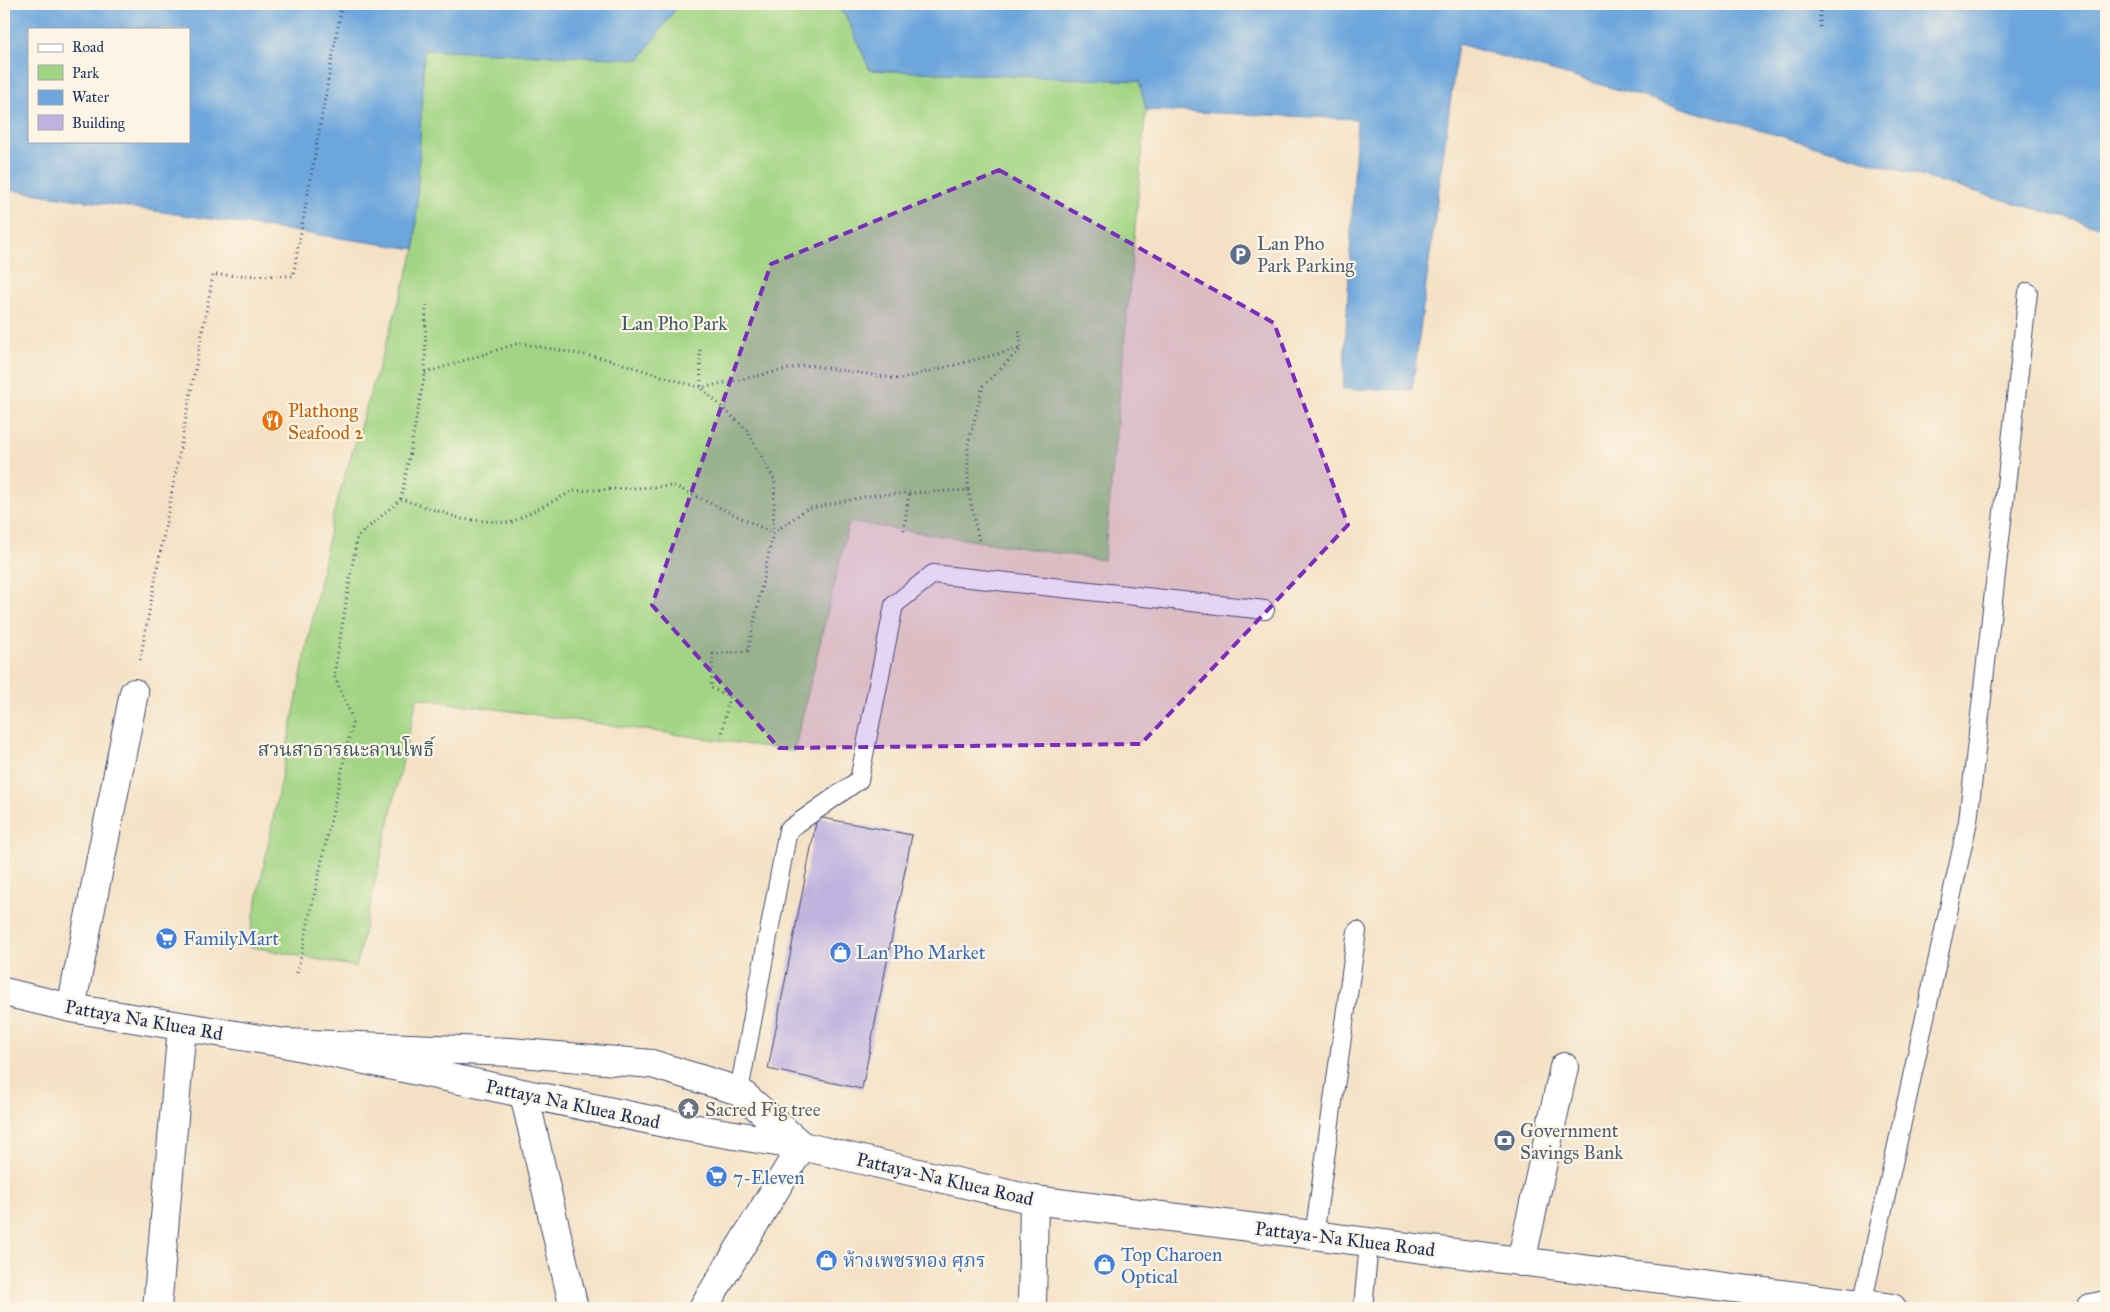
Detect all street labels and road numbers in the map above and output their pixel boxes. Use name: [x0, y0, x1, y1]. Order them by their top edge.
street label: Pattaya Na Kluea Rd: [63, 995, 225, 1045]
street label: Pattaya Na Kluea Road: [484, 1074, 663, 1134]
street label: Pattaya-Na Kluea Road: [854, 1147, 1036, 1211]
street label: Pattaya-Na Kluea Road: [1254, 1217, 1437, 1262]

